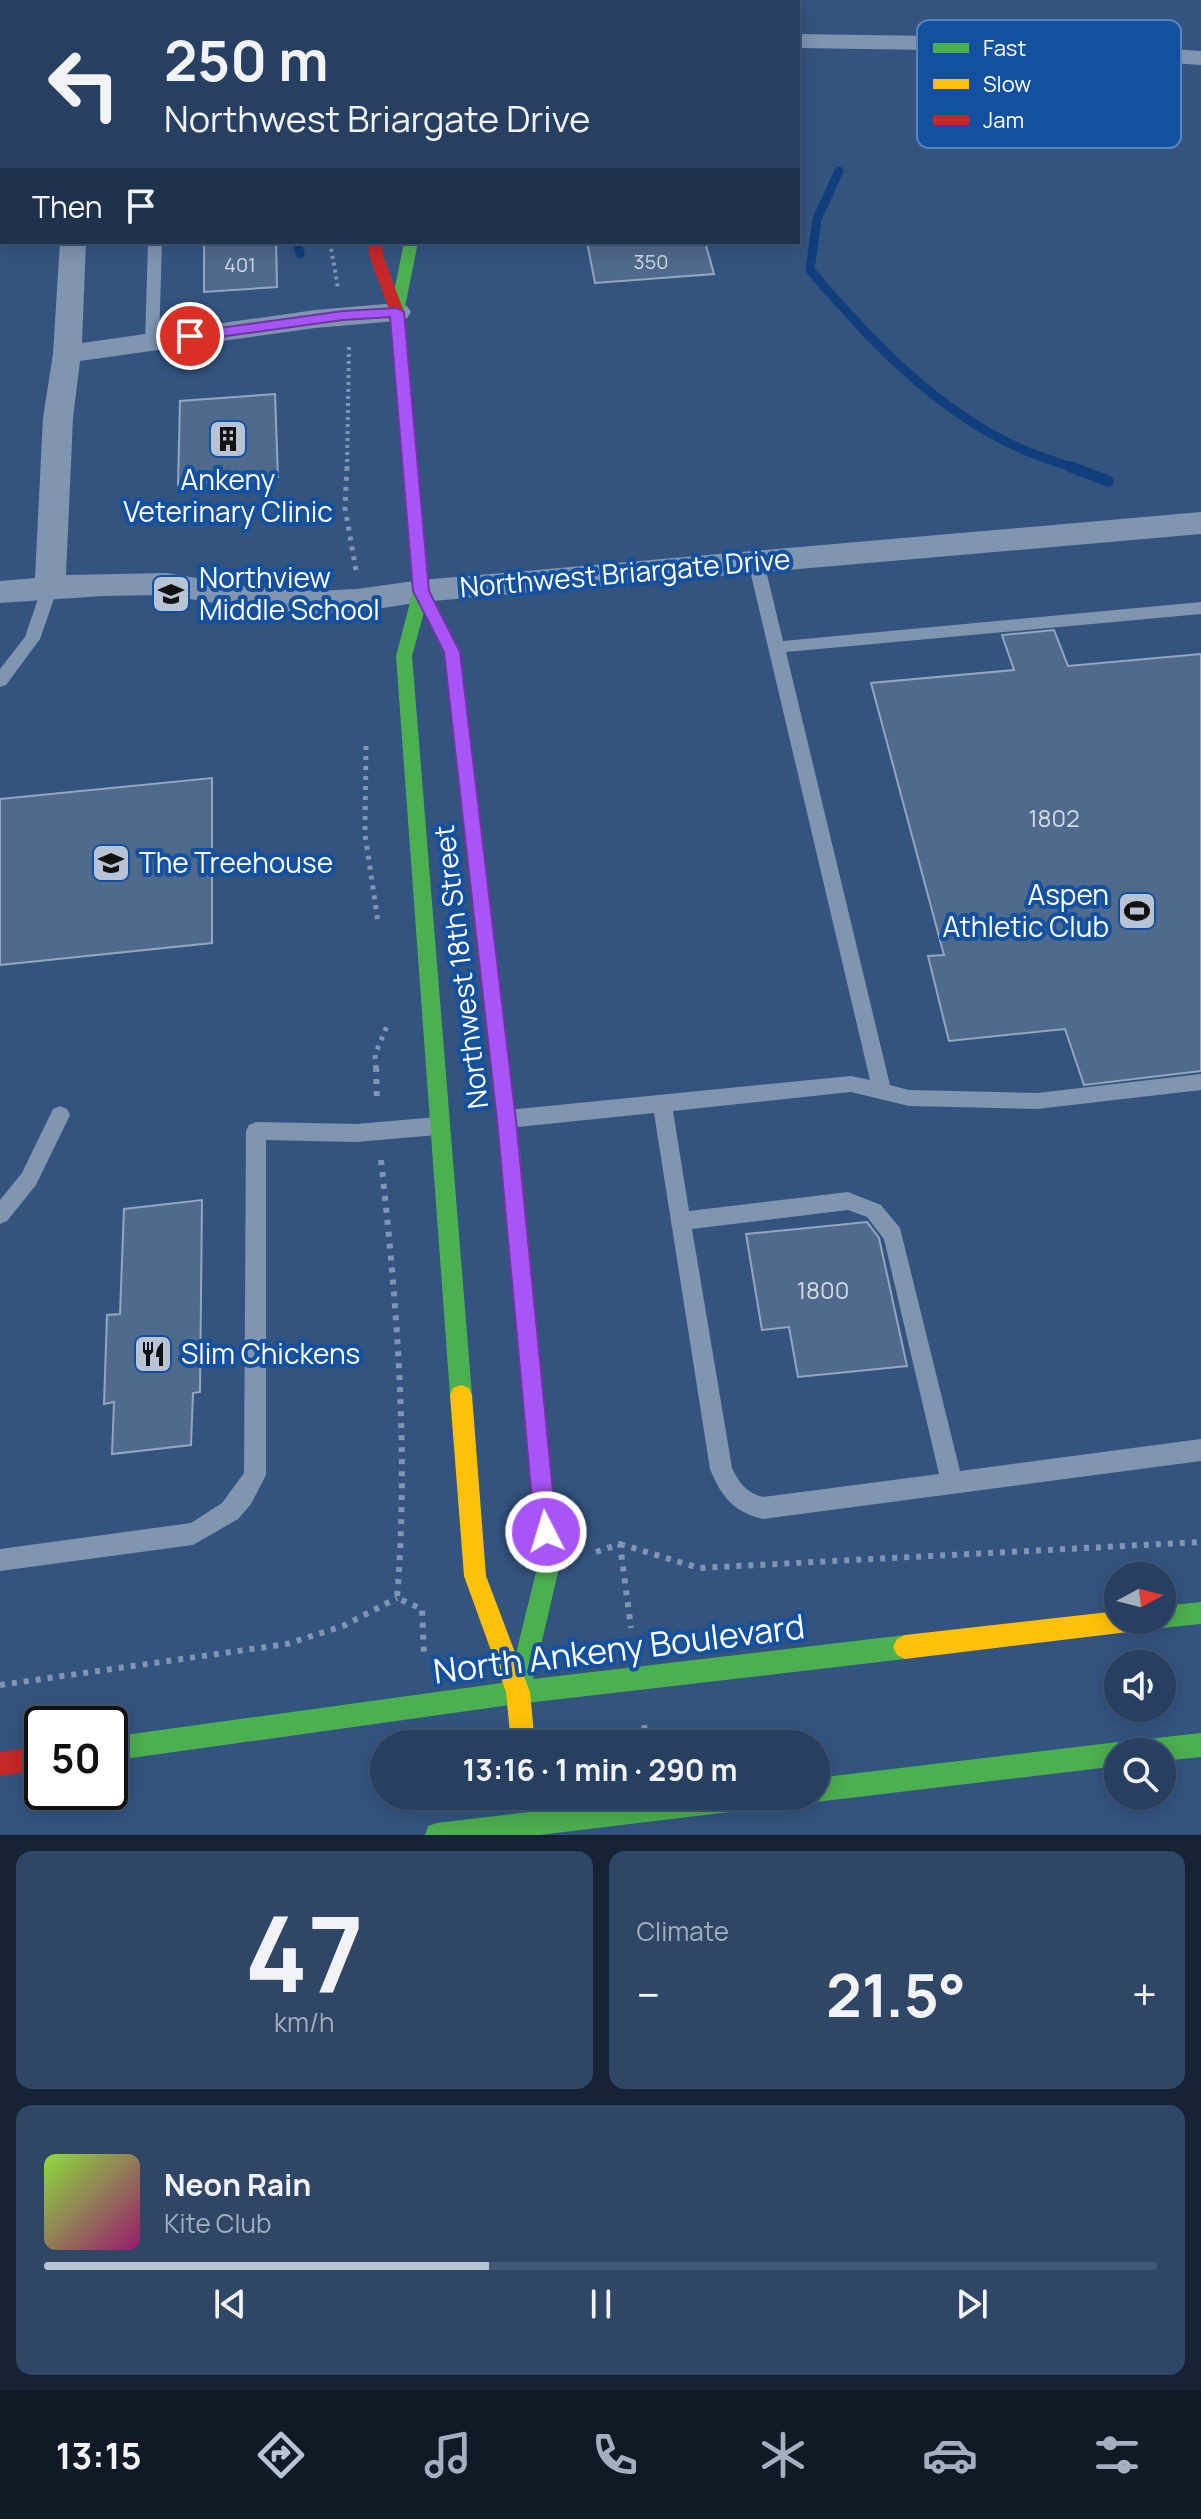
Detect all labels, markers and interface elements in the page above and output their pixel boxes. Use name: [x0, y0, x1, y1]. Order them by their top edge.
legend: [917, 20, 1181, 148]
text: 250 m: [164, 21, 329, 98]
icon: left: [32, 32, 136, 136]
text: Fast: [983, 33, 1026, 63]
text: Slow: [983, 69, 1031, 99]
text: Northwest Briargate Drive: [164, 94, 590, 143]
text: Jam: [983, 105, 1024, 135]
icon: arrive: [119, 184, 163, 228]
text: Then: [32, 186, 103, 227]
house number: 350: [634, 248, 668, 275]
house number: 401: [224, 251, 256, 278]
pin: [156, 302, 224, 370]
icon: arrive: [168, 314, 212, 358]
building icon: Ankeny Veterinary Clinic: [207, 418, 249, 460]
place label: Ankeny Veterinary Clinic: [123, 460, 333, 530]
street label: Northwest Briargate Drive: [458, 539, 792, 605]
place label: Northview Middle School: [199, 558, 380, 628]
school or university icon: Northview Middle School: [150, 573, 192, 615]
house number: 1802: [1028, 801, 1080, 834]
street label: Northwest 18th Street: [424, 823, 496, 1111]
school or university icon: The Treehouse: [90, 842, 132, 884]
place label: The Treehouse: [139, 843, 333, 881]
place label: Aspen Athletic Club: [942, 875, 1109, 945]
sports icon: Aspen Athletic Club: [1116, 890, 1158, 932]
house number: 1800: [797, 1273, 849, 1306]
restaurant icon: Slim Chickens: [132, 1333, 174, 1375]
place label: Slim Chickens: [181, 1334, 360, 1372]
position arrow: [504, 1490, 588, 1574]
north arrow: [1104, 1562, 1176, 1634]
map controls: [1104, 1562, 1176, 1810]
street label: North Ankeny Boulevard: [431, 1602, 807, 1694]
button: sound: [1104, 1650, 1176, 1722]
speed limit sign: 50: [24, 1706, 128, 1810]
button: search: [1104, 1738, 1176, 1810]
text: 13:16 · 1 min · 290 m: [462, 1749, 738, 1790]
text: 47: [245, 1881, 364, 2023]
text: Climate: [637, 1913, 729, 1949]
text: 21.5°: [826, 1953, 966, 2035]
text: −: [637, 1964, 660, 2024]
text: +: [1132, 1964, 1157, 2024]
text: km/h: [274, 2004, 334, 2040]
text: Neon Rain: [164, 2164, 311, 2205]
text: Kite Club: [164, 2205, 271, 2241]
icon: previous: [208, 2282, 252, 2326]
icon: pause: [579, 2282, 623, 2326]
icon: next: [950, 2282, 994, 2326]
icon: directions: [253, 2427, 309, 2483]
icon: music: [420, 2427, 476, 2483]
icon: phone: [587, 2427, 643, 2483]
icon: climate: [755, 2427, 811, 2483]
icon: car: [922, 2427, 978, 2483]
icon: filters: [1089, 2427, 1145, 2483]
text: 13:15: [56, 2431, 142, 2480]

